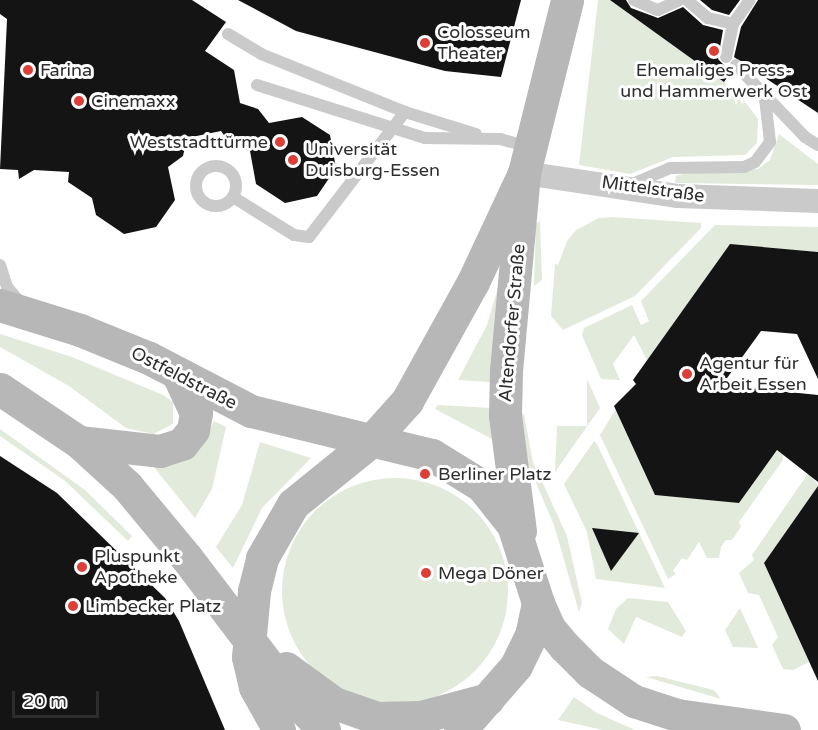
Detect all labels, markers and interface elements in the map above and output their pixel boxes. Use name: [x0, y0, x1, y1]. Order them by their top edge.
place label: Colosseum Theater: [437, 22, 531, 64]
marker: Colosseum Theater: [418, 36, 432, 50]
marker: Ehemaliges Press- und Hammerwerk Ost: [707, 44, 721, 58]
place label: Farina: [40, 59, 92, 81]
place label: Ehemaliges Press- und Hammerwerk Ost: [620, 60, 808, 103]
marker: Farina: [21, 63, 35, 77]
place label: Cinemaxx: [91, 90, 176, 112]
marker: Cinemaxx: [72, 94, 86, 108]
place label: Weststadttürme: [130, 131, 268, 153]
marker: Weststadttürme: [273, 135, 287, 149]
place label: Universität Duisburg-Essen: [305, 139, 440, 182]
marker: Universität Duisburg-Essen: [286, 153, 300, 167]
street label: Mittelstraße: [600, 171, 706, 207]
street label: Altendorfer Straße: [494, 243, 530, 403]
street label: Ostfeldstraße: [127, 342, 241, 414]
place label: Agentur für Arbeit Essen: [699, 353, 807, 395]
marker: Agentur für Arbeit Essen: [680, 367, 694, 381]
place label: Berliner Platz: [438, 463, 551, 485]
marker: Berliner Platz: [416, 465, 434, 483]
place label: Pluspunkt Apotheke: [94, 546, 180, 588]
marker: Pluspunkt Apotheke: [75, 560, 89, 574]
place label: Mega Döner: [438, 562, 544, 584]
marker: Mega Döner: [419, 566, 433, 580]
place label: Limbecker Platz: [85, 595, 221, 617]
marker: Limbecker Platz: [66, 599, 80, 613]
scale bar: [15, 679, 102, 717]
text: 20 m: [23, 690, 67, 712]

